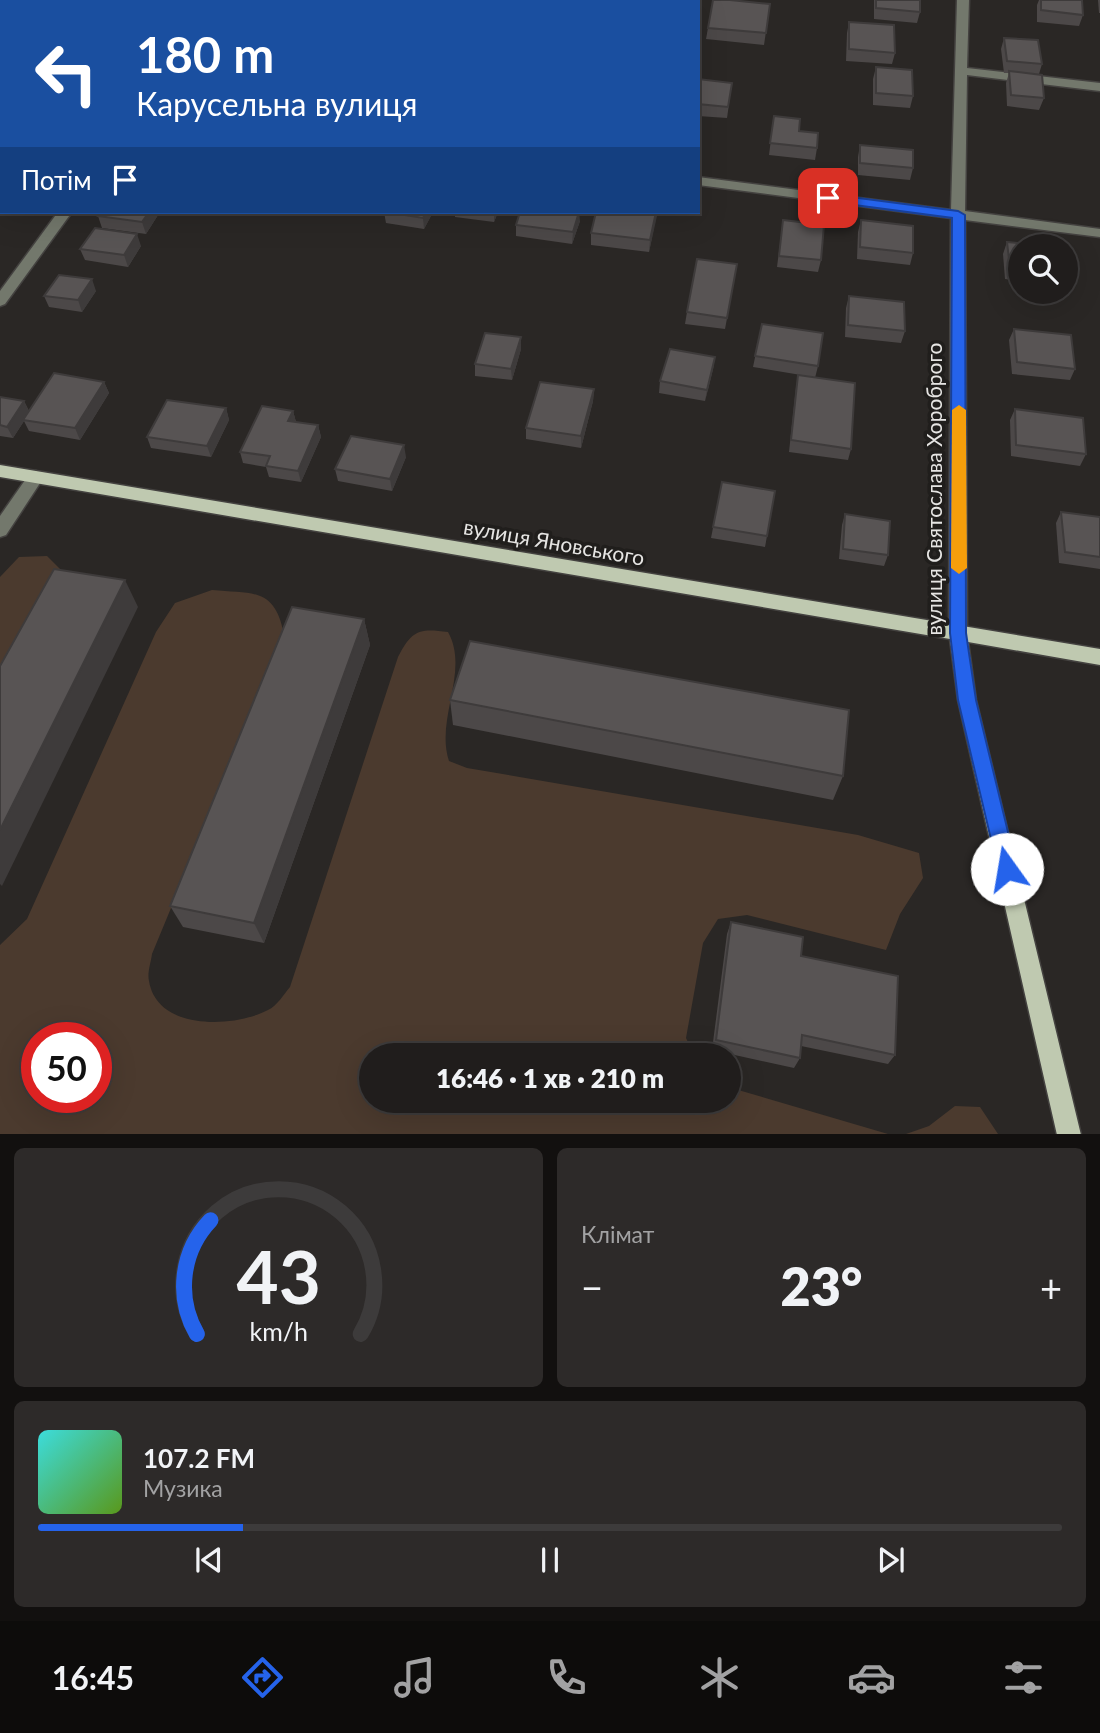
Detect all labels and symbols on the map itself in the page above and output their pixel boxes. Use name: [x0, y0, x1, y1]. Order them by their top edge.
pin: [798, 168, 858, 228]
street label: вулиця Святослава Хороброго: [921, 342, 946, 635]
street label: вулиця Яновського: [462, 513, 647, 570]
position arrow: [970, 832, 1044, 906]
speed limit sign: 50: [21, 1022, 112, 1113]

